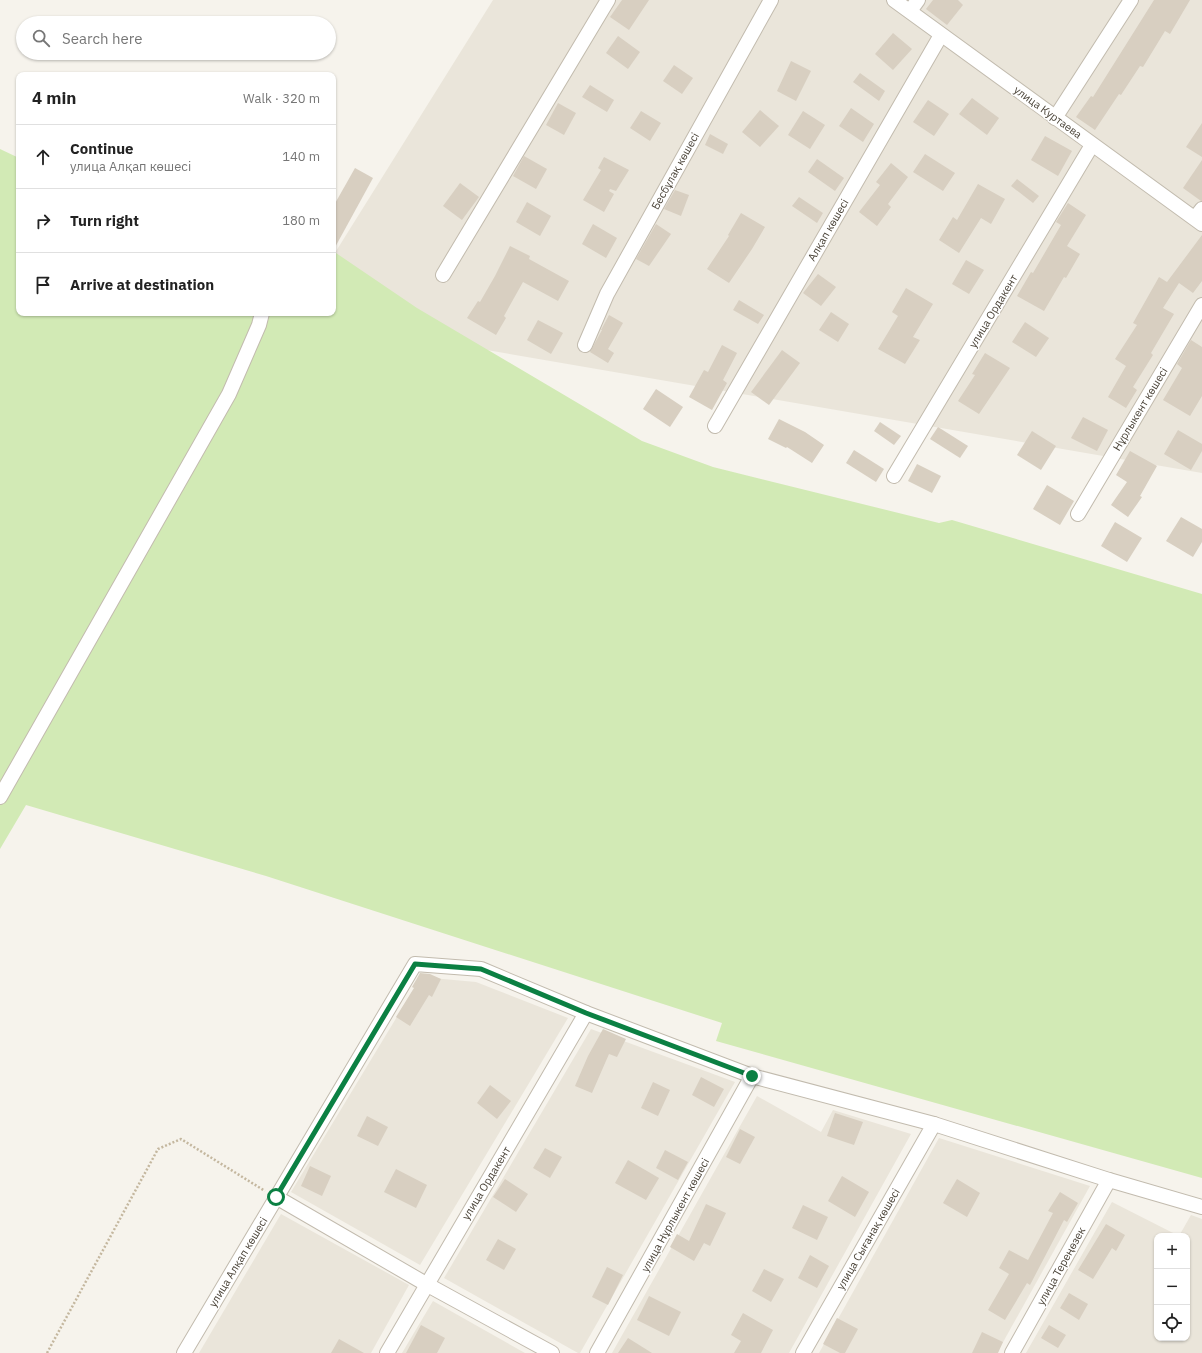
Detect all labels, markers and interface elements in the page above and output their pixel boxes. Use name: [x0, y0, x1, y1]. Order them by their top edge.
search box: [16, 16, 336, 60]
icon: search: [30, 27, 52, 49]
text: Search here: [62, 29, 142, 48]
street label: улица Куртаева: [1011, 83, 1085, 141]
text: 4 min: [32, 87, 76, 109]
text: Walk · 320 m: [243, 90, 320, 107]
street label: Бесбұлақ көшесі: [648, 130, 702, 212]
text: Continue: [70, 139, 134, 158]
icon: ahead: [32, 146, 54, 168]
text: 140 m: [282, 148, 320, 165]
text: улица Алқап көшесі: [70, 158, 191, 175]
street label: Алқап көшесі: [805, 196, 851, 264]
icon: right: [32, 210, 54, 232]
text: Turn right: [70, 211, 139, 230]
text: 180 m: [282, 212, 320, 229]
street label: улица Ордакент: [966, 272, 1020, 350]
icon: arrive: [32, 274, 54, 296]
text: Arrive at destination: [70, 275, 214, 294]
street label: Нұрлыкент көшесі: [1110, 365, 1170, 453]
route end: [743, 1067, 761, 1085]
street label: улица Ордакент: [459, 1144, 513, 1222]
street label: улица Нұрлыкент көшесі: [638, 1156, 712, 1274]
street label: улица Сығанақ көшесі: [833, 1186, 903, 1292]
route start: [267, 1188, 285, 1206]
street label: улица Алқап көшесі: [206, 1214, 270, 1310]
street label: улица Тереңөзек: [1034, 1224, 1088, 1308]
map controls: [1154, 1233, 1190, 1341]
button: +: [1154, 1233, 1190, 1269]
button: −: [1154, 1269, 1190, 1305]
button: locate: [1154, 1305, 1190, 1341]

